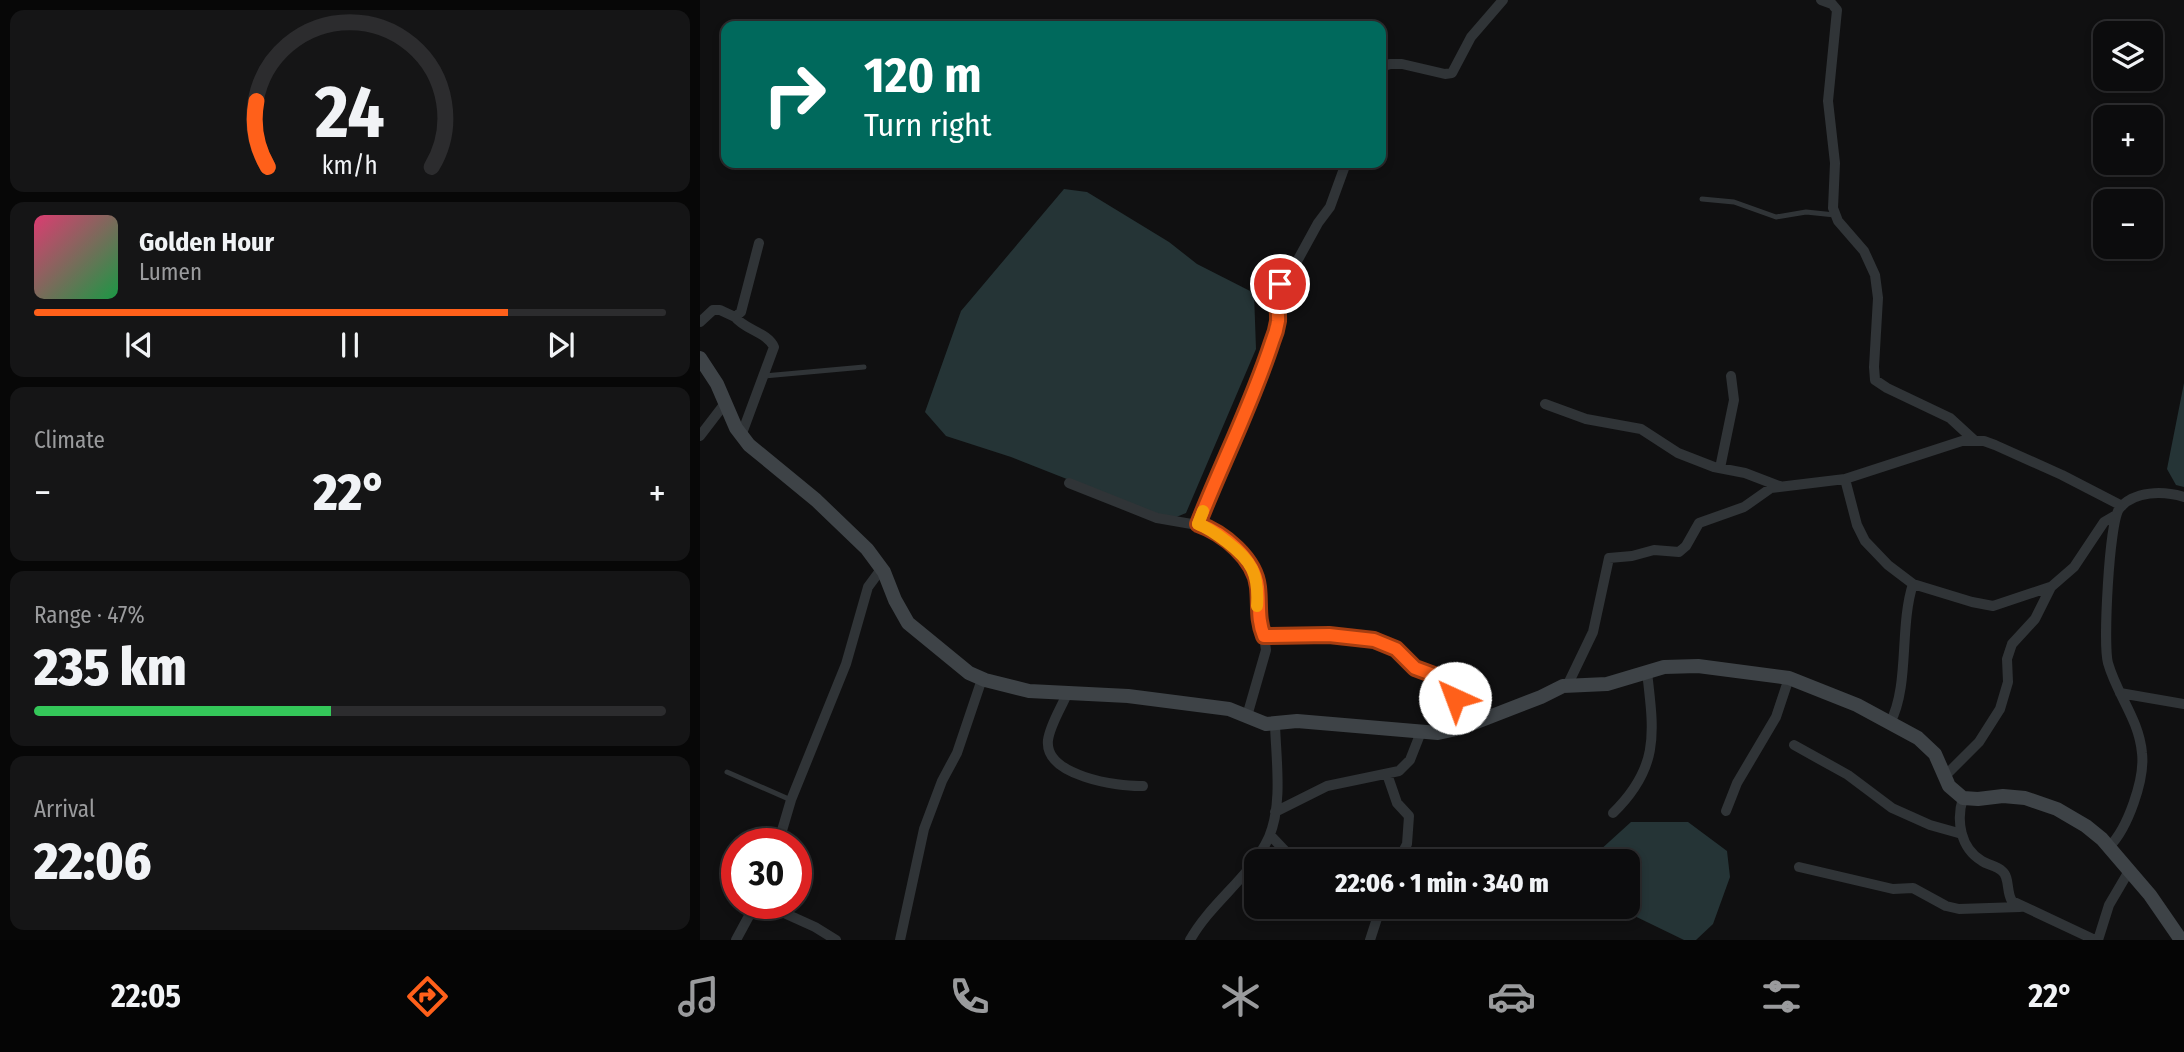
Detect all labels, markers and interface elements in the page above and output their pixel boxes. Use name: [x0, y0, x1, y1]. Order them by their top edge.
map controls: [2093, 21, 2163, 259]
button: layers: [2093, 21, 2163, 91]
text: 120 m: [864, 46, 982, 105]
icon: right: [749, 49, 840, 140]
text: 24: [314, 69, 385, 156]
button: +: [2093, 105, 2163, 175]
text: Turn right: [864, 106, 991, 144]
text: km/h: [322, 151, 378, 181]
button: −: [2093, 189, 2163, 259]
text: Golden Hour: [139, 227, 274, 258]
pin: [1250, 254, 1310, 314]
text: Lumen: [139, 258, 202, 286]
icon: arrive: [1261, 265, 1299, 303]
icon: previous: [120, 326, 158, 364]
icon: pause: [331, 326, 369, 364]
icon: next: [542, 326, 580, 364]
text: Climate: [34, 426, 105, 454]
text: 22°: [313, 461, 387, 524]
text: −: [34, 470, 51, 516]
text: +: [649, 470, 666, 516]
text: Range · 47%: [34, 601, 145, 629]
text: 235 km: [34, 636, 187, 699]
position arrow: [1418, 661, 1492, 735]
text: Arrival: [34, 795, 95, 823]
speed limit sign: 30: [721, 828, 812, 919]
text: 22:06: [34, 830, 151, 893]
text: 22:06 · 1 min · 340 m: [1335, 868, 1549, 899]
icon: directions: [403, 972, 452, 1021]
icon: music: [674, 972, 723, 1021]
icon: phone: [945, 972, 994, 1021]
icon: climate: [1216, 972, 1265, 1021]
icon: car: [1487, 972, 1536, 1021]
icon: filters: [1757, 972, 1806, 1021]
text: 22:05: [111, 977, 181, 1015]
text: 22°: [2028, 977, 2073, 1015]

